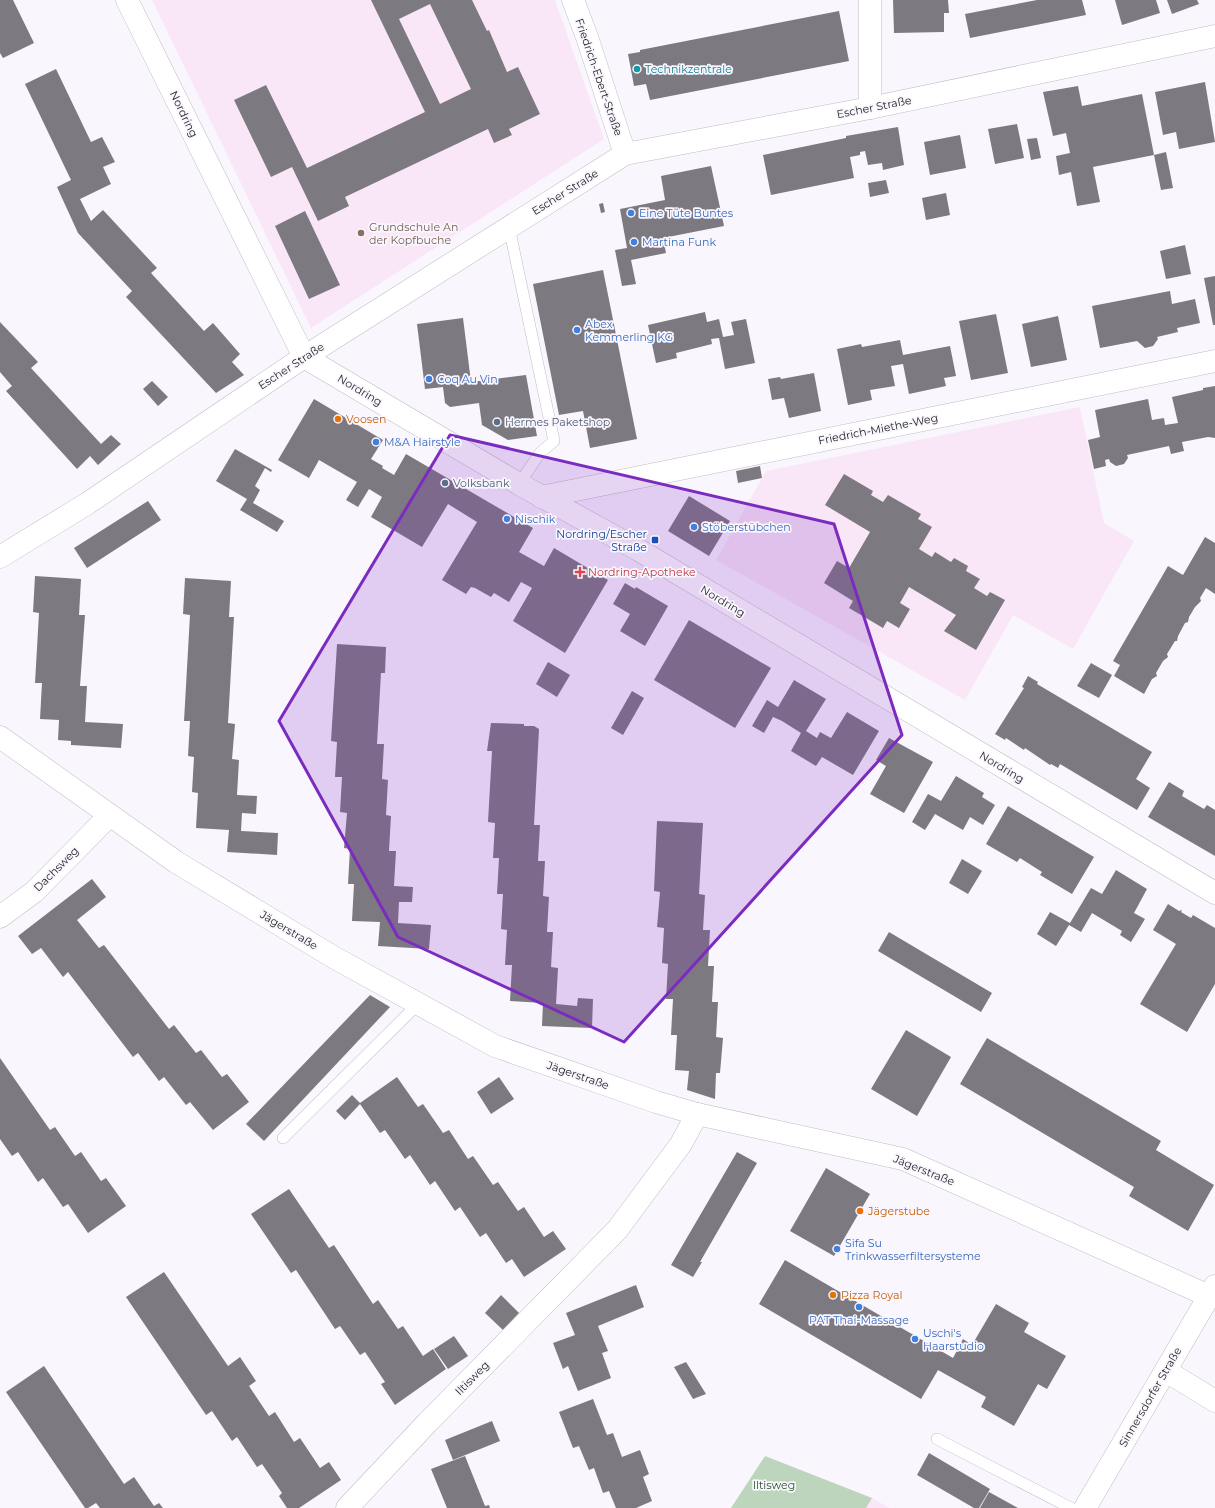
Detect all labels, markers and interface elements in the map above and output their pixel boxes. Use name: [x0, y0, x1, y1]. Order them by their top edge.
street label: Friedrich-Ebert-Straße: [572, 16, 626, 138]
place label: Technikzentrale: [645, 62, 732, 76]
marker: Technikzentrale: [632, 64, 642, 74]
street label: Nordring: [167, 89, 201, 139]
street label: Escher Straße: [835, 93, 913, 121]
street label: Escher Straße: [529, 166, 601, 218]
place label: Eine Tüte Buntes: [639, 206, 734, 220]
marker: Eine Tüte Buntes: [626, 208, 636, 218]
place label: Grundschule An der Kopfbuche: [369, 220, 458, 247]
marker: Grundschule An der Kopfbuche: [356, 228, 366, 238]
place label: Martina Funk: [642, 235, 716, 249]
marker: Martina Funk: [629, 237, 639, 247]
place label: Abex Kemmerling KG: [585, 317, 673, 344]
marker: Abex Kemmerling KG: [572, 325, 582, 335]
street label: Escher Straße: [255, 339, 327, 393]
street label: Nordring: [335, 371, 385, 409]
place label: Coq Au Vin: [437, 372, 498, 386]
marker: Coq Au Vin: [424, 374, 434, 384]
street label: Friedrich-Miethe-Weg: [817, 411, 939, 447]
place label: Voosen: [346, 412, 386, 426]
marker: Voosen: [333, 414, 343, 424]
place label: Hermes Paketshop: [505, 415, 610, 429]
marker: Hermes Paketshop: [492, 417, 502, 427]
place label: M&A Hairstyle: [384, 435, 461, 449]
marker: M&A Hairstyle: [371, 437, 381, 447]
place label: Volksbank: [453, 476, 510, 490]
marker: Volksbank: [440, 478, 450, 488]
place label: Nischik: [515, 512, 556, 526]
marker: Nischik: [502, 514, 512, 524]
place label: Stöberstübchen: [702, 520, 791, 534]
marker: Stöberstübchen: [689, 522, 699, 532]
place label: Nordring/Escher Straße: [556, 527, 647, 554]
marker: Nordring/Escher Straße: [650, 535, 660, 545]
place label: Nordring-Apotheke: [588, 565, 696, 579]
marker: Nordring-Apotheke: [575, 567, 585, 577]
street label: Nordring: [698, 582, 748, 620]
street label: Nordring: [977, 748, 1027, 786]
street label: Dachsweg: [31, 844, 81, 894]
street label: Jägerstraße: [257, 907, 321, 953]
street label: Jägerstraße: [544, 1057, 611, 1092]
street label: Jägerstraße: [890, 1151, 957, 1189]
place label: Jägerstube: [867, 1204, 930, 1218]
marker: Jägerstube: [855, 1206, 865, 1216]
place label: Sifa Su Trinkwasserfiltersysteme: [845, 1236, 981, 1263]
marker: Sifa Su Trinkwasserfiltersysteme: [832, 1244, 842, 1254]
place label: Pizza Royal: [841, 1288, 902, 1302]
marker: Pizza Royal: [828, 1290, 838, 1300]
marker: PAT Thai-Massage: [854, 1302, 864, 1312]
place label: PAT Thai-Massage: [809, 1313, 909, 1327]
place label: Uschi's Haarstudio: [923, 1326, 984, 1353]
marker: Uschi's Haarstudio: [910, 1334, 920, 1344]
street label: Sinnersdorfer Straße: [1116, 1344, 1184, 1449]
street label: Iltisweg: [452, 1358, 492, 1398]
park label: Iltisweg: [753, 1478, 795, 1492]

